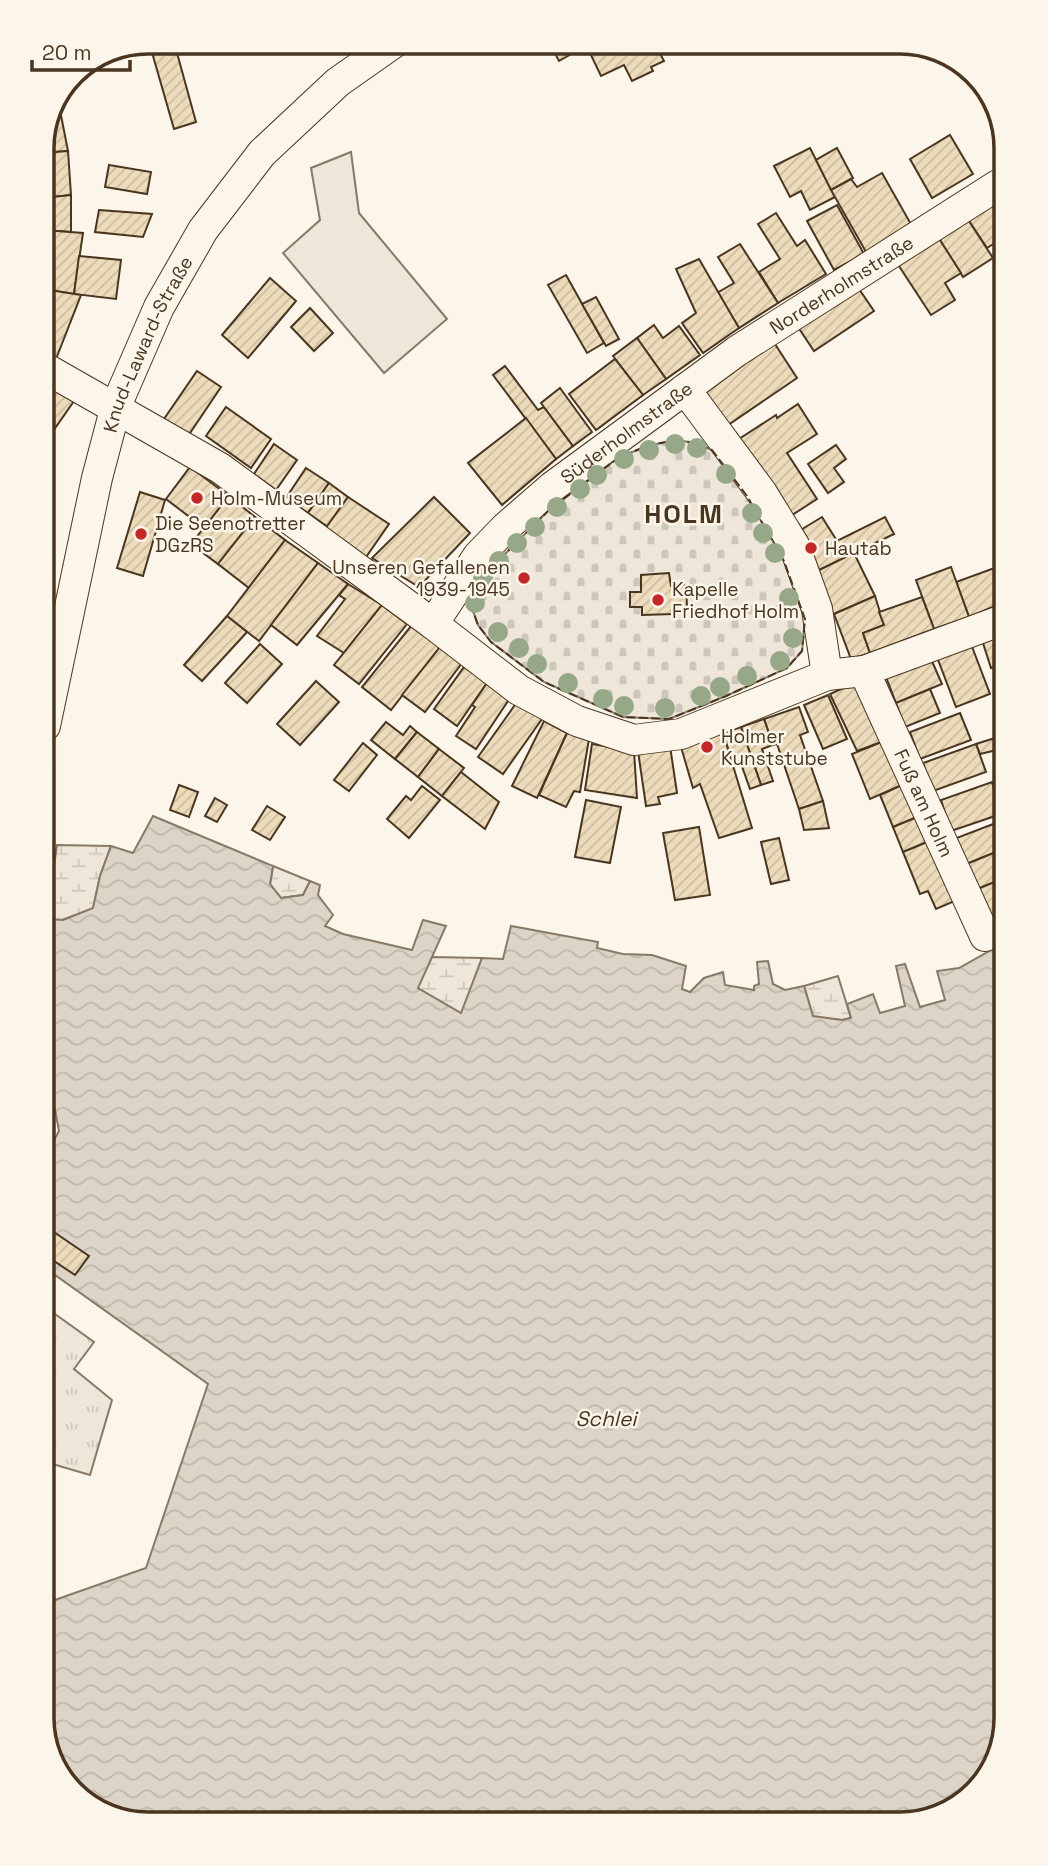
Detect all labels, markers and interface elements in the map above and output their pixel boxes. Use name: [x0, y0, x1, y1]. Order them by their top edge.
scale bar: [32, 28, 130, 72]
text: 20 m: [42, 39, 92, 66]
street label: Norderholmstraße: [765, 230, 918, 340]
street label: Knud-Laward-Straße: [98, 251, 199, 435]
street label: Süderholmstraße: [556, 376, 698, 490]
place label: Holm-Museum: [211, 486, 342, 511]
marker: Holm-Museum: [189, 490, 205, 506]
district label: HOLM: [644, 497, 724, 531]
place label: Die Seenotretter DGzRS: [155, 511, 306, 558]
marker: Die Seenotretter DGzRS: [133, 526, 149, 542]
place label: Hautab: [825, 536, 892, 561]
marker: Hautab: [803, 540, 819, 556]
place label: Unseren Gefallenen 1939-1945: [332, 555, 510, 602]
marker: Unseren Gefallenen 1939-1945: [516, 570, 532, 586]
place label: Kapelle Friedhof Holm: [672, 577, 799, 624]
marker: Kapelle Friedhof Holm: [650, 592, 666, 608]
place label: Holmer Kunststube: [721, 724, 828, 771]
marker: Holmer Kunststube: [699, 739, 715, 755]
street label: Fuß am Holm: [888, 745, 959, 861]
water label: Schlei: [575, 1405, 639, 1432]

